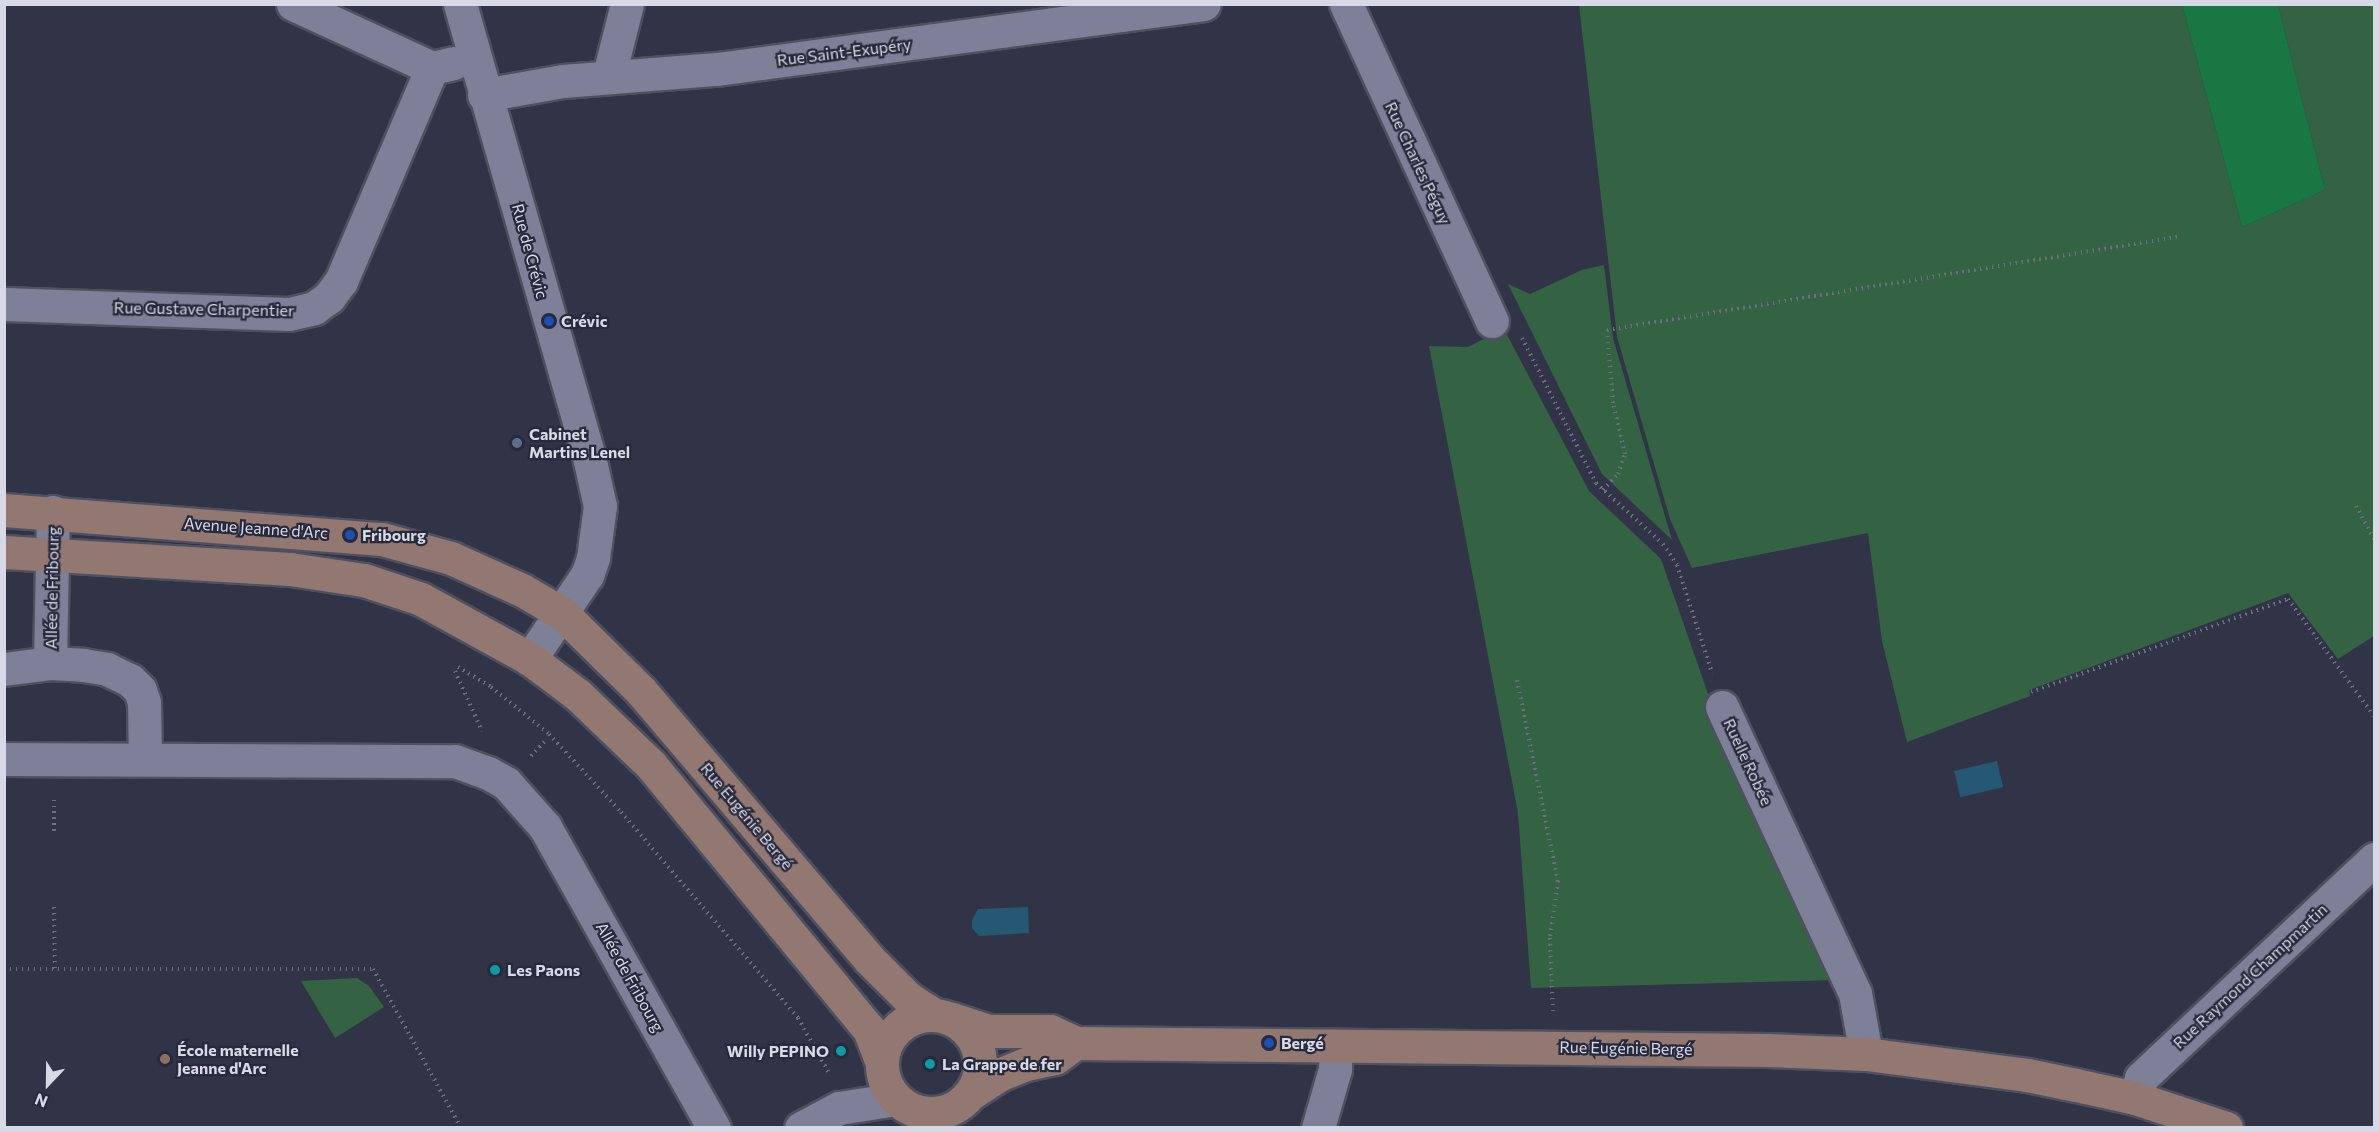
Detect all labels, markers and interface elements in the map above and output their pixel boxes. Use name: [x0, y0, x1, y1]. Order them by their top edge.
street label: Rue Saint-Exupéry: [776, 34, 912, 70]
street label: Rue Charles Péguy: [1381, 99, 1455, 227]
street label: Rue de Crévic: [508, 201, 552, 301]
street label: Rue Gustave Charpentier: [114, 298, 294, 320]
place label: Crévic: [561, 311, 607, 331]
marker: Crévic: [542, 314, 556, 328]
place label: Cabinet Martins Lenel: [529, 424, 630, 462]
marker: Cabinet Martins Lenel: [510, 436, 524, 450]
street label: Avenue Jeanne d'Arc: [183, 513, 329, 543]
place label: Fribourg: [362, 525, 426, 545]
street label: Allée de Fribourg: [41, 527, 63, 649]
marker: Fribourg: [343, 528, 357, 542]
street label: Ruelle Robée: [1719, 715, 1777, 809]
street label: Rue Eugénie Bergé: [697, 759, 797, 873]
street label: Rue Raymond Champmartin: [2169, 900, 2331, 1052]
street label: Allée de Fribourg: [592, 919, 668, 1035]
place label: Les Paons: [507, 960, 580, 980]
marker: Les Paons: [488, 963, 502, 977]
place label: Bergé: [1281, 1033, 1324, 1053]
marker: Bergé: [1262, 1036, 1276, 1050]
street label: Rue Eugénie Bergé: [1559, 1037, 1693, 1059]
place label: École maternelle Jeanne d'Arc: [177, 1040, 299, 1078]
place label: Willy PEPINO: [727, 1041, 829, 1061]
marker: Willy PEPINO: [834, 1044, 848, 1058]
marker: École maternelle Jeanne d'Arc: [158, 1052, 172, 1066]
north arrow: [18, 1054, 78, 1114]
place label: La Grappe de fer: [942, 1054, 1062, 1074]
marker: La Grappe de fer: [923, 1057, 937, 1071]
text: N: [32, 1090, 50, 1112]

